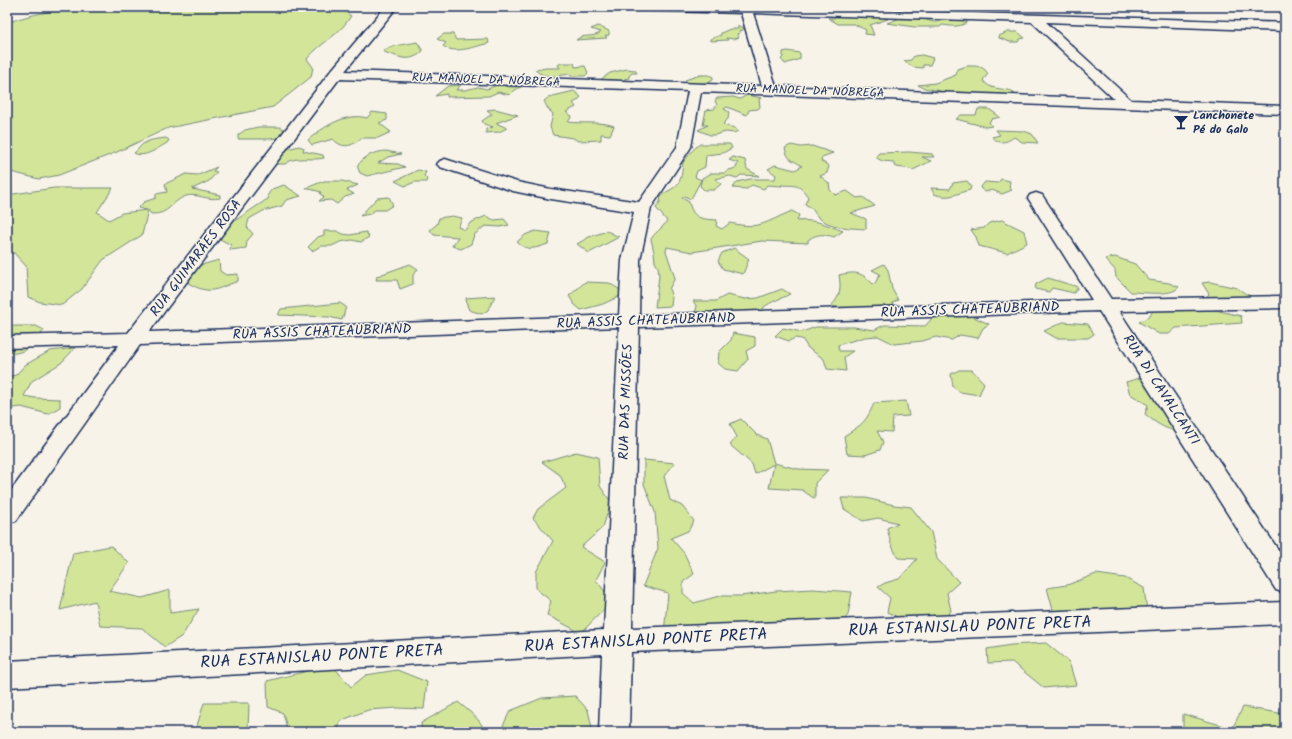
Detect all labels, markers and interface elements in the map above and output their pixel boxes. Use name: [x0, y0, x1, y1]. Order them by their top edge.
street label: RUA MANOEL DA NÓBREGA: [411, 68, 561, 92]
street label: RUA MANOEL DA NÓBREGA: [735, 79, 885, 103]
place label: Lanchonete Pé do Galo: [1193, 106, 1254, 139]
bar icon: Lanchonete Pé do Galo: [1172, 113, 1190, 131]
street label: RUA GUIMARÃES ROSA: [144, 195, 248, 321]
street label: RUA ASSIS CHATEAUBRIAND: [880, 296, 1060, 324]
street label: RUA ASSIS CHATEAUBRIAND: [556, 307, 736, 335]
street label: RUA ASSIS CHATEAUBRIAND: [232, 318, 412, 346]
street label: RUA DI CAVALCANTI: [1117, 330, 1205, 450]
street label: RUA DAS MISSÕES: [613, 343, 639, 460]
street label: RUA ESTANISLAU PONTE PRETA: [848, 609, 1092, 645]
street label: RUA ESTANISLAU PONTE PRETA: [524, 621, 768, 661]
street label: RUA ESTANISLAU PONTE PRETA: [200, 637, 444, 677]

